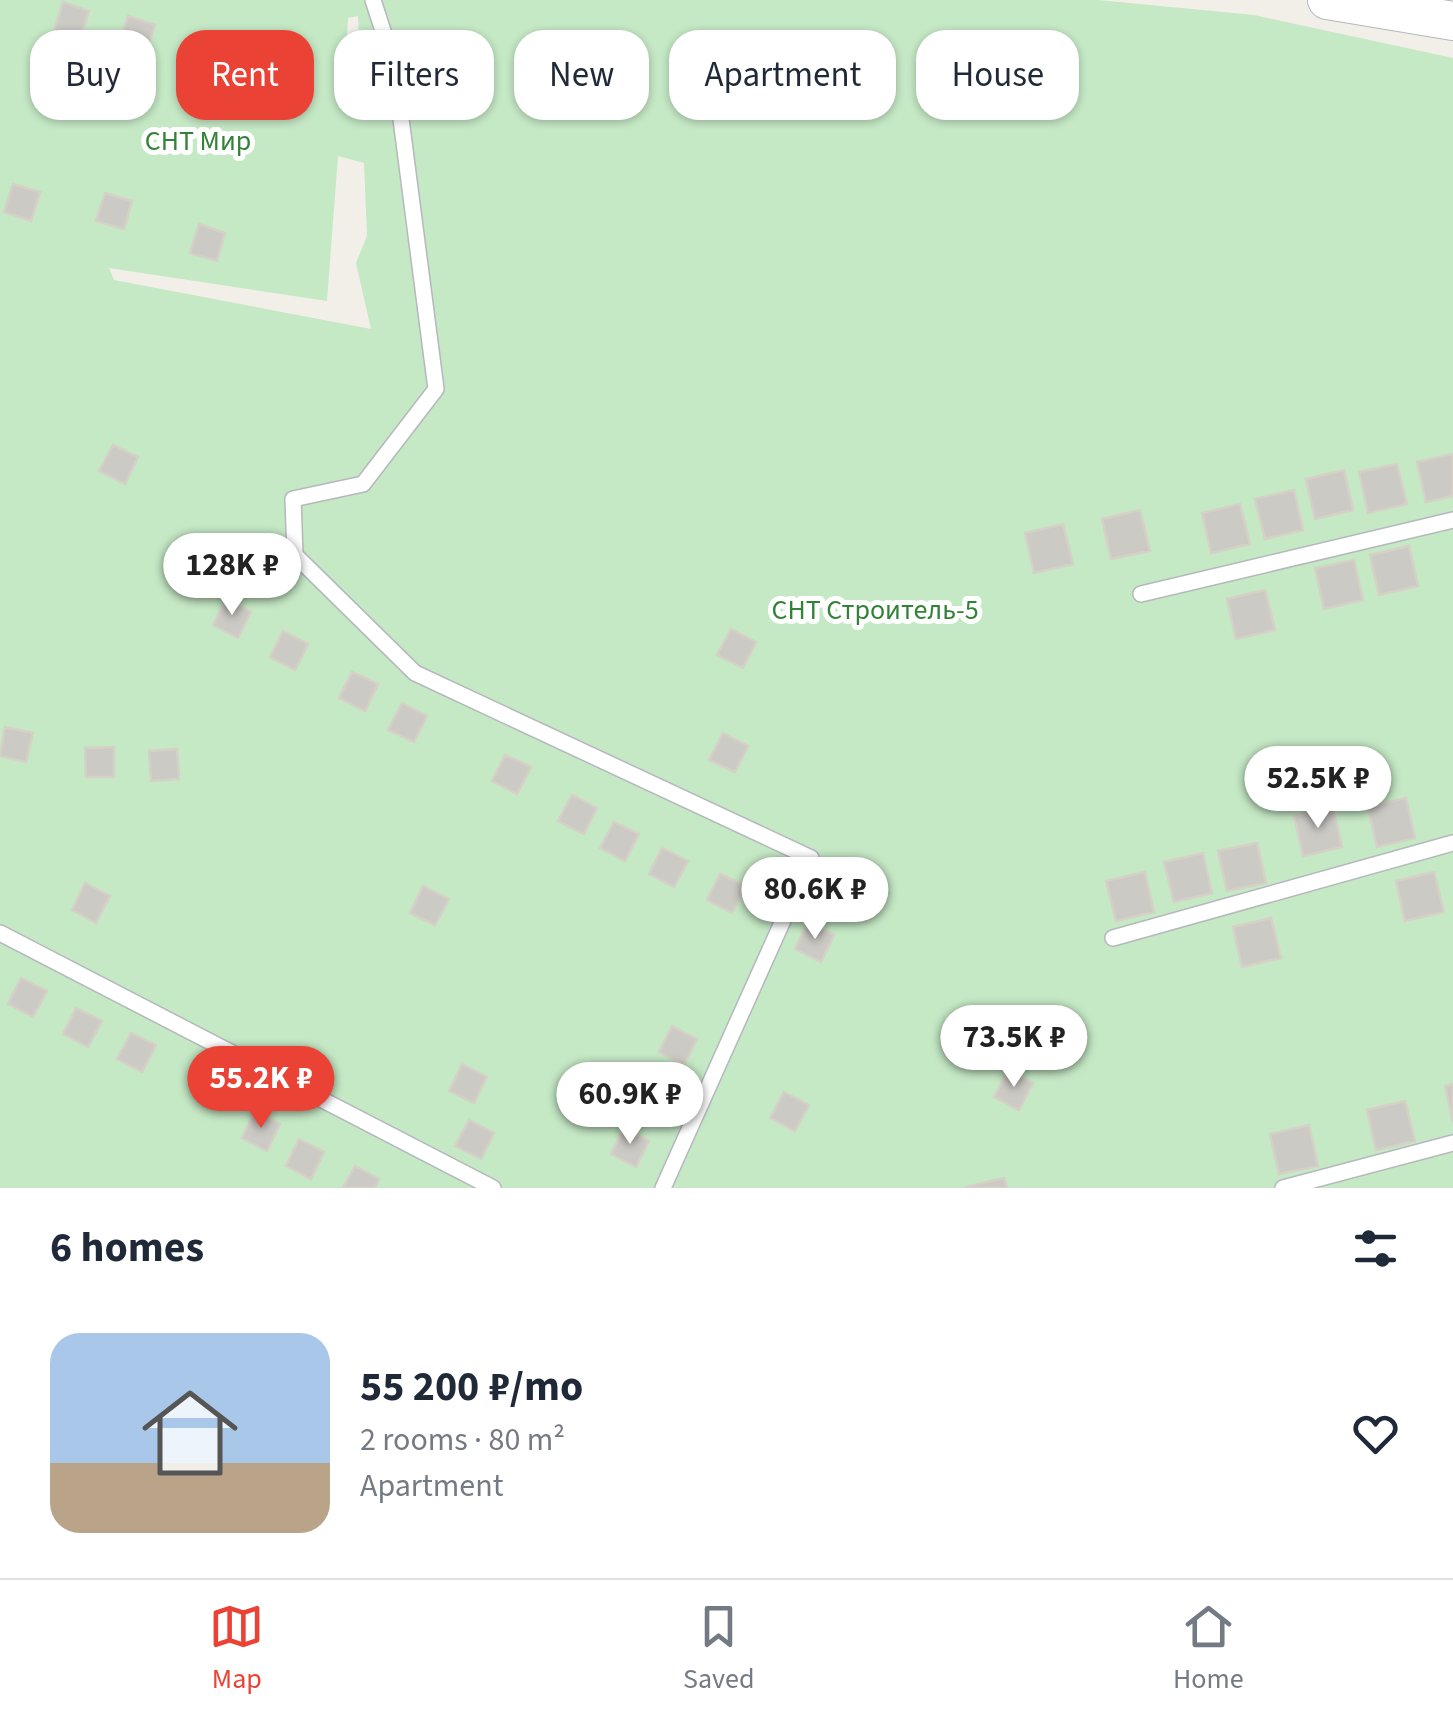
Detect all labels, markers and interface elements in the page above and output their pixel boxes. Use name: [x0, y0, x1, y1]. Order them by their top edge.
chip: Buy: [30, 30, 156, 120]
chip: Rent: [176, 30, 314, 120]
chip: Filters: [334, 30, 494, 120]
chip: New: [514, 30, 649, 120]
chip: Apartment: [669, 30, 896, 120]
chip: House: [916, 30, 1079, 120]
park label: СНТ Мир: [145, 121, 251, 161]
pin: 128K ₽: [151, 533, 313, 618]
text: 128K ₽: [185, 542, 279, 588]
park label: СНТ Строитель-5: [771, 590, 979, 630]
pin: 52.5K ₽: [1226, 746, 1410, 831]
text: 52.5K ₽: [1266, 755, 1370, 801]
pin: 80.6K ₽: [723, 857, 907, 942]
text: 80.6K ₽: [763, 866, 867, 912]
pin: 73.5K ₽: [922, 1005, 1106, 1090]
text: 73.5K ₽: [962, 1014, 1066, 1060]
pin: 55.2K ₽: [169, 1046, 353, 1131]
text: 55.2K ₽: [209, 1055, 313, 1101]
pin: 60.9K ₽: [538, 1062, 722, 1147]
text: 60.9K ₽: [578, 1071, 682, 1117]
text: 6 homes: [50, 1218, 204, 1278]
icon: filters: [1348, 1221, 1403, 1276]
text: 55 200 ₽/mo: [360, 1357, 583, 1417]
icon: home: [130, 1373, 250, 1493]
icon: heart: [1348, 1406, 1403, 1461]
text: 2 rooms · 80 m²: [360, 1417, 565, 1463]
text: Apartment: [360, 1463, 503, 1509]
tab: Map: [209, 1599, 264, 1699]
tab: Saved: [683, 1599, 754, 1699]
tab: Home: [1173, 1599, 1244, 1699]

